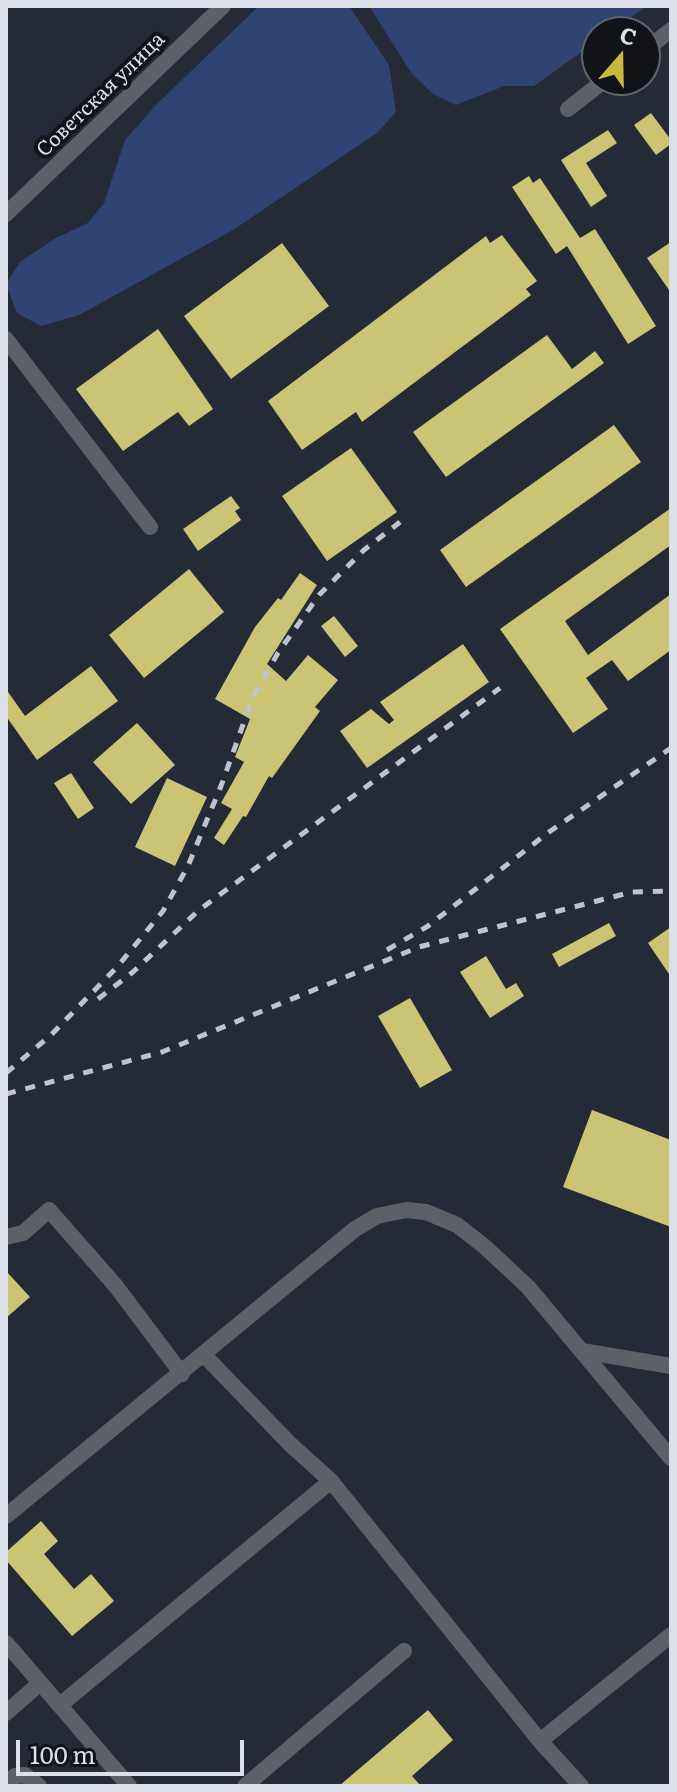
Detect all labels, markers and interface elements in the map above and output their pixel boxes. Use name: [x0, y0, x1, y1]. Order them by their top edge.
north arrow: [581, 16, 661, 96]
text: С: [616, 17, 642, 53]
street label: Советская улица: [32, 28, 170, 162]
scale bar: [20, 1724, 248, 1774]
text: 100 m: [30, 1736, 96, 1771]

